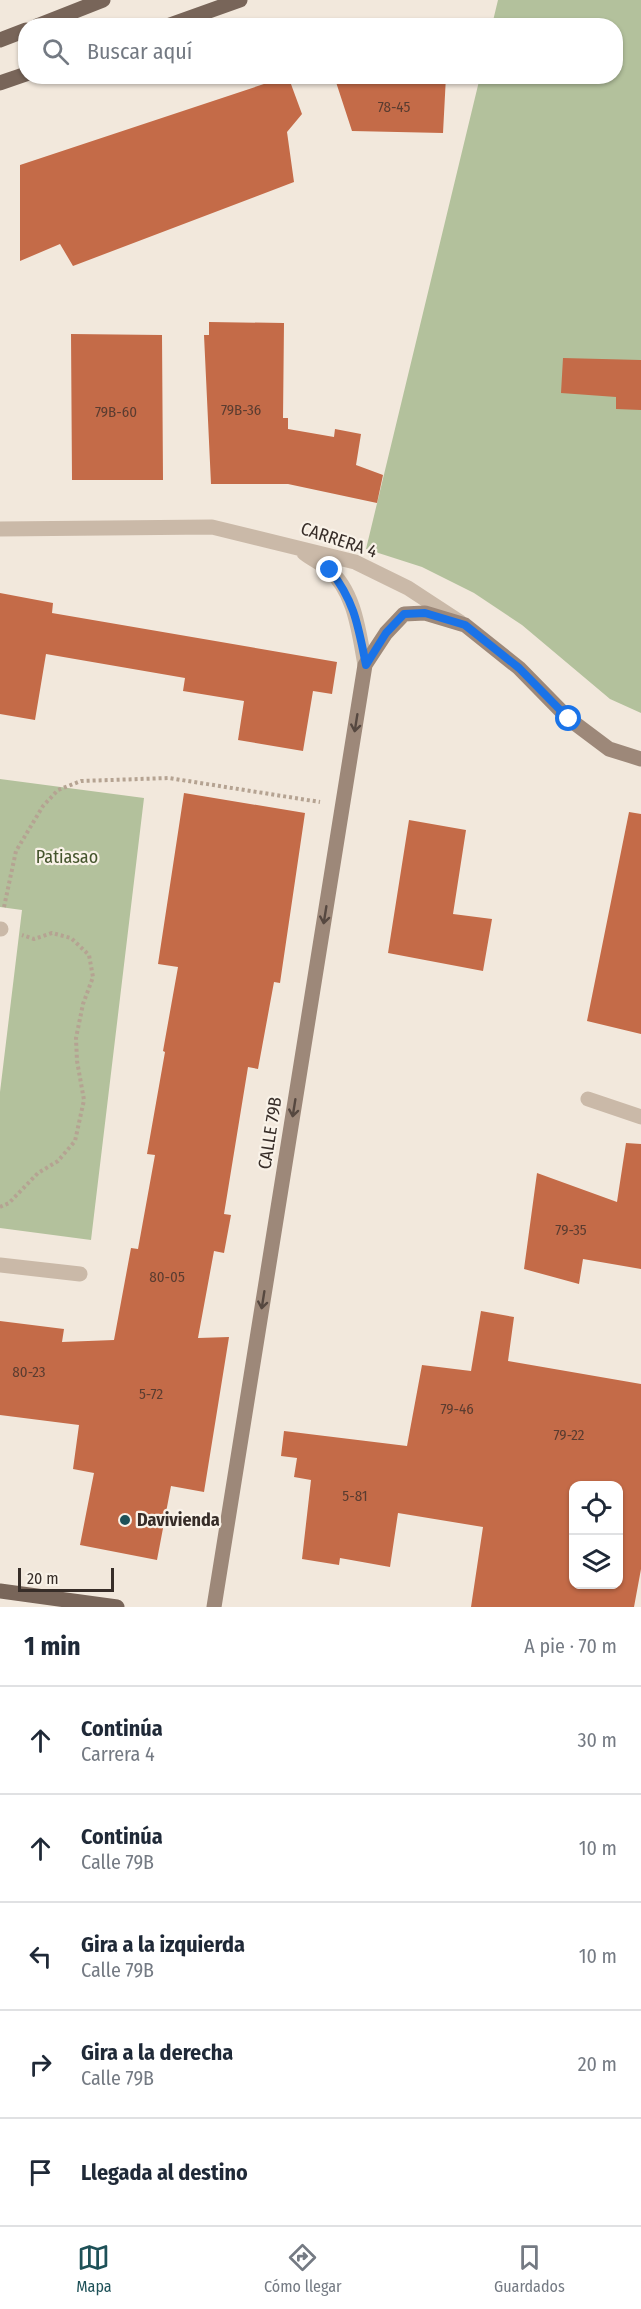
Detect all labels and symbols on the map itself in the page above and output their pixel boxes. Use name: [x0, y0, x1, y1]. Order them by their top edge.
house number: 78-45: [378, 98, 410, 116]
house number: 79B-36: [221, 401, 261, 419]
house number: 79B-60: [95, 403, 137, 421]
street label: CARRERA 4: [298, 517, 380, 563]
route end: [316, 556, 342, 582]
route start: [555, 705, 581, 731]
one-way arrow: [351, 712, 362, 732]
park label: Patiasao: [36, 846, 98, 868]
one-way arrow: [320, 905, 331, 925]
street label: CALLE 79B: [253, 1095, 287, 1171]
one-way arrow: [289, 1097, 300, 1117]
house number: 79-35: [555, 1221, 587, 1239]
house number: 80-05: [149, 1268, 185, 1286]
one-way arrow: [258, 1290, 269, 1310]
house number: 80-23: [12, 1363, 46, 1381]
house number: 5-72: [139, 1385, 163, 1403]
house number: 79-46: [440, 1400, 474, 1418]
house number: 79-22: [554, 1426, 585, 1444]
house number: 5-81: [342, 1487, 368, 1505]
place label: Davivienda: [137, 1509, 220, 1531]
marker: Davivienda: [118, 1513, 132, 1527]
scale bar: [18, 1565, 114, 1592]

